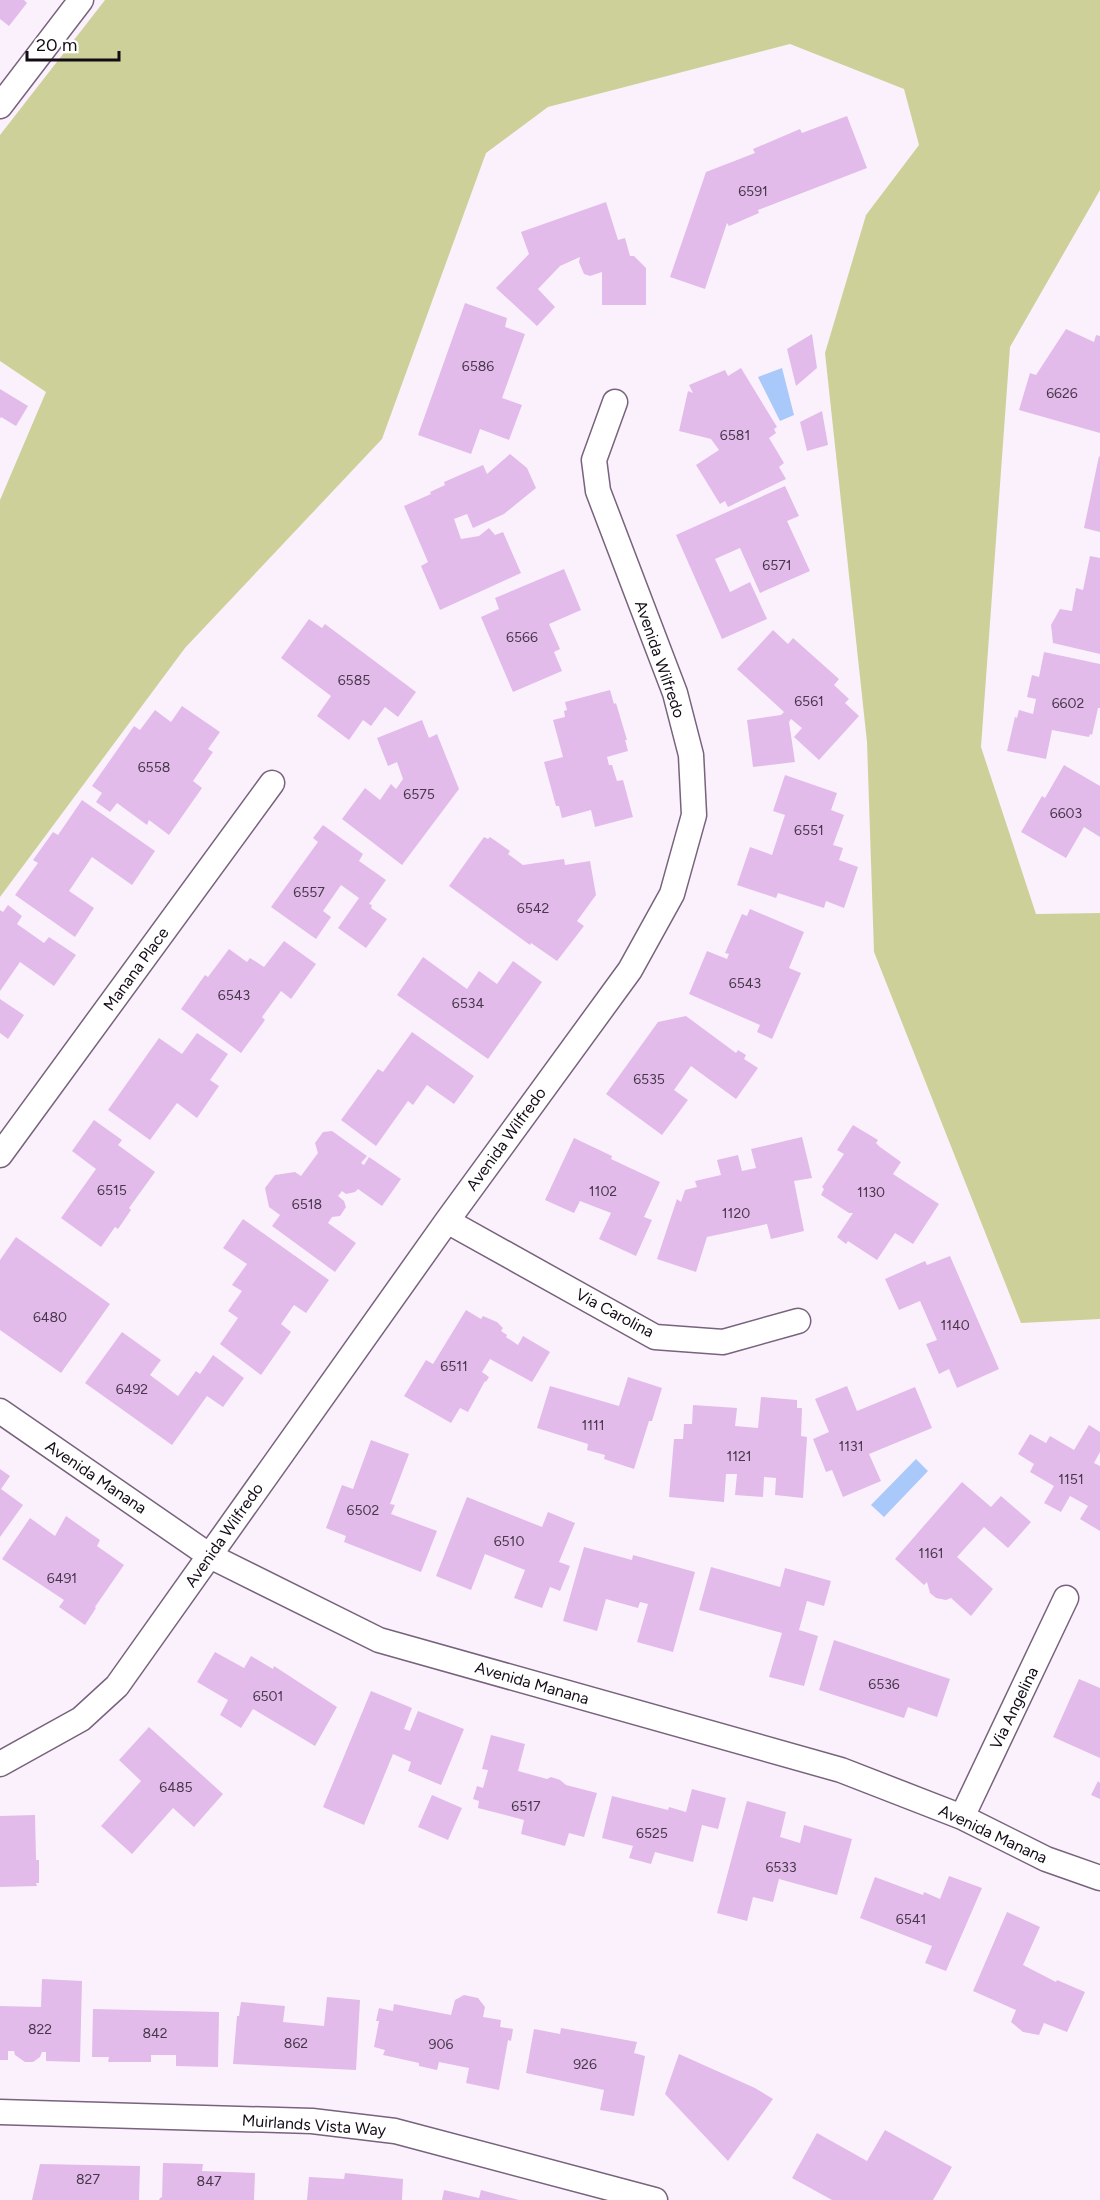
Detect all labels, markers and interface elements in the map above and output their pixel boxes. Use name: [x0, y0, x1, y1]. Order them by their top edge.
scale bar: [27, 24, 118, 62]
text: 20 m: [36, 34, 77, 56]
house number: 6591: [738, 183, 768, 200]
house number: 6586: [462, 358, 494, 375]
house number: 6626: [1046, 385, 1078, 402]
house number: 6581: [720, 427, 750, 444]
house number: 6571: [762, 557, 792, 574]
street label: Avenida Wilfredo: [631, 598, 689, 720]
house number: 6566: [506, 629, 538, 646]
house number: 6585: [338, 672, 370, 689]
house number: 6561: [794, 693, 824, 710]
house number: 6602: [1052, 695, 1084, 712]
house number: 6558: [138, 759, 170, 776]
house number: 6575: [403, 786, 435, 803]
house number: 6603: [1050, 805, 1082, 822]
house number: 6551: [794, 822, 824, 839]
house number: 6557: [293, 884, 325, 901]
house number: 6542: [517, 900, 549, 917]
street label: Manana Place: [99, 924, 173, 1014]
house number: 6543: [729, 975, 761, 992]
house number: 6543: [218, 987, 250, 1004]
house number: 6534: [452, 995, 484, 1012]
house number: 6535: [633, 1071, 665, 1088]
street label: Avenida Wilfredo: [462, 1084, 550, 1194]
house number: 6515: [97, 1182, 127, 1199]
house number: 1102: [589, 1183, 617, 1200]
house number: 1130: [857, 1184, 885, 1201]
house number: 6518: [292, 1196, 322, 1213]
house number: 1120: [722, 1205, 750, 1222]
street label: Via Carolina: [573, 1285, 657, 1341]
house number: 6480: [33, 1309, 67, 1326]
house number: 1140: [940, 1317, 970, 1334]
house number: 6511: [440, 1358, 468, 1375]
house number: 6492: [116, 1381, 148, 1398]
house number: 1111: [581, 1417, 605, 1434]
street label: Avenida Manana: [42, 1436, 150, 1518]
house number: 1131: [839, 1438, 863, 1455]
house number: 1121: [726, 1448, 752, 1465]
house number: 1151: [1058, 1471, 1084, 1488]
street label: Avenida Wilfredo: [181, 1479, 267, 1591]
house number: 6502: [347, 1502, 379, 1519]
house number: 6510: [494, 1533, 524, 1550]
house number: 1161: [918, 1545, 944, 1562]
house number: 6491: [47, 1570, 77, 1587]
street label: Avenida Manana: [473, 1658, 591, 1708]
street label: Via Angelina: [986, 1664, 1042, 1752]
house number: 6536: [868, 1676, 900, 1693]
house number: 6501: [253, 1688, 283, 1705]
house number: 6485: [159, 1779, 193, 1796]
house number: 6517: [511, 1798, 541, 1815]
street label: Avenida Manana: [936, 1801, 1050, 1867]
house number: 6525: [636, 1825, 668, 1842]
house number: 6533: [765, 1859, 797, 1876]
house number: 6541: [896, 1911, 926, 1928]
house number: 822: [28, 2021, 52, 2038]
house number: 842: [142, 2025, 168, 2042]
house number: 862: [284, 2035, 308, 2052]
house number: 906: [429, 2036, 453, 2053]
house number: 926: [573, 2056, 597, 2073]
street label: Muirlands Vista Way: [241, 2110, 387, 2140]
house number: 827: [76, 2171, 100, 2188]
house number: 847: [197, 2173, 222, 2190]

